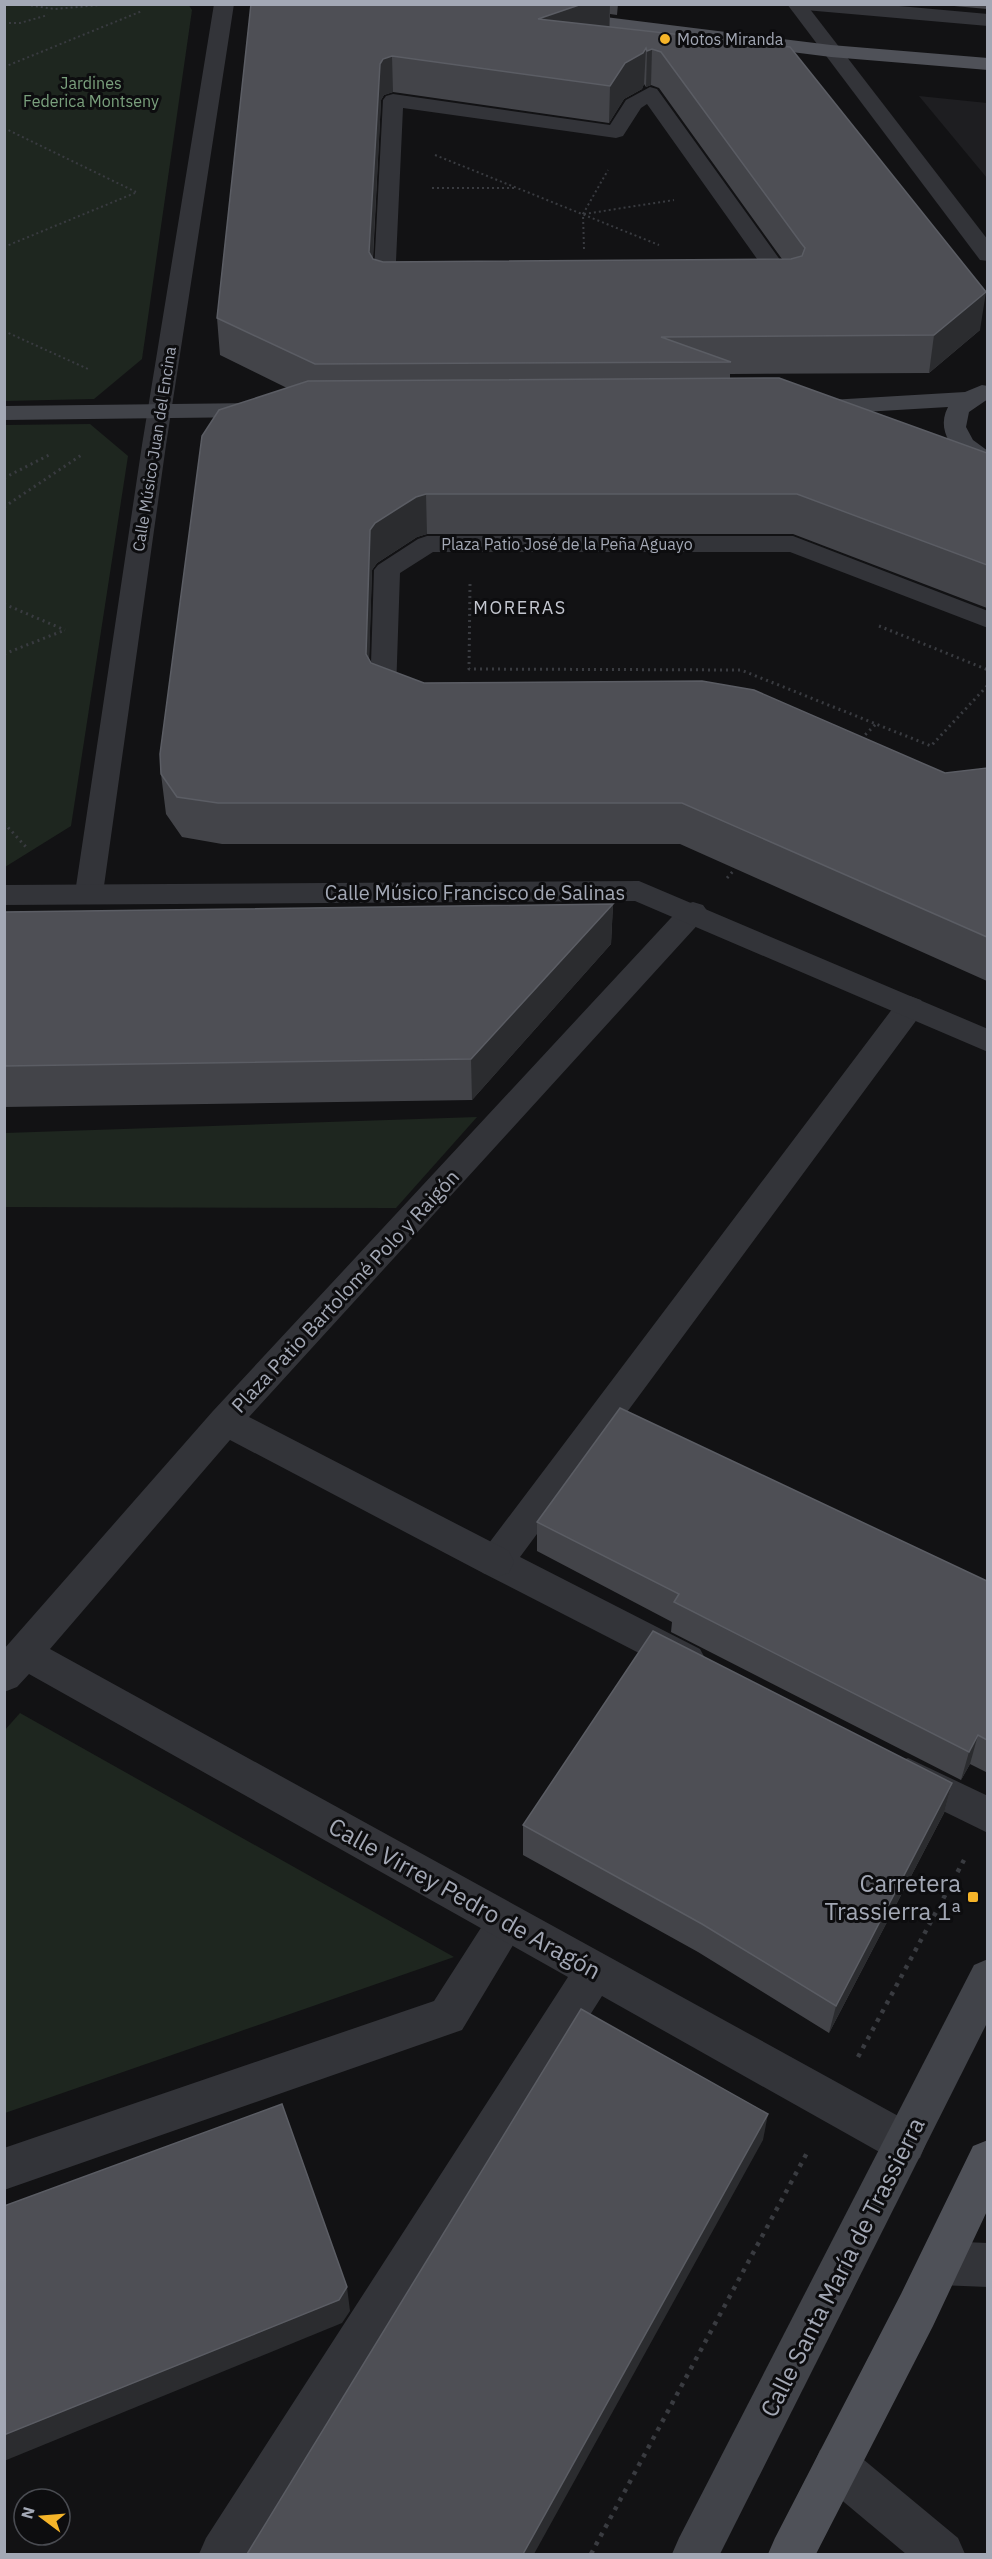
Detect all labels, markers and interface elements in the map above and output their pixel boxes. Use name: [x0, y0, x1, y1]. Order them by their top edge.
place label: Motos Miranda: [677, 29, 784, 49]
marker: Motos Miranda: [658, 32, 672, 46]
park label: Jardines Federica Montseny: [23, 73, 159, 111]
street label: Calle Músico Juan del Encina: [128, 345, 180, 553]
street label: Plaza Patio José de la Peña Aguayo: [441, 534, 693, 554]
district label: MORERAS: [473, 596, 567, 619]
street label: Calle Músico Francisco de Salinas: [325, 879, 625, 906]
street label: Plaza Patio Bartolomé Polo y Raigón: [225, 1164, 465, 1418]
street label: Calle Virrey Pedro de Aragón: [323, 1810, 607, 1986]
place label: Carretera Trassierra 1ª: [824, 1867, 961, 1927]
marker: Carretera Trassierra 1ª: [966, 1890, 980, 1904]
street label: Calle Santa María de Trassierra: [752, 2112, 932, 2422]
north arrow: [12, 2487, 72, 2547]
text: N: [16, 2505, 39, 2521]

